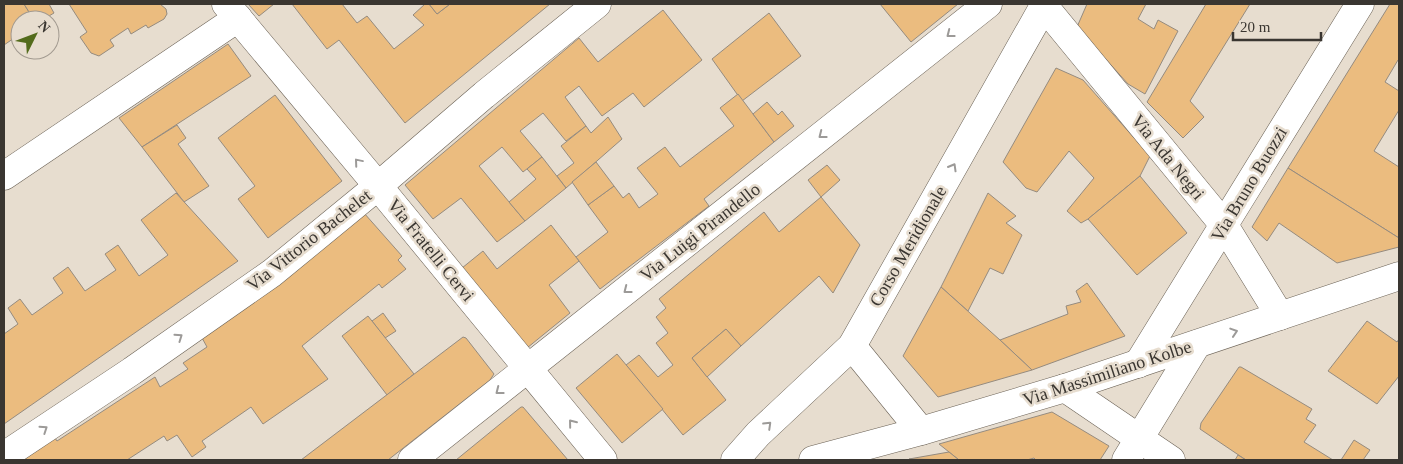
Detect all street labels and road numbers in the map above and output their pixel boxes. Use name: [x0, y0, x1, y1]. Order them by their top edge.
street label: Via Ada Negri: [1128, 110, 1208, 204]
street label: Via Bruno Buozzi: [1207, 123, 1291, 245]
street label: Via Luigi Pirandello: [636, 179, 764, 285]
street label: Corso Meridionale: [865, 182, 951, 310]
street label: Via Vittorio Bachelet: [243, 185, 375, 295]
street label: Via Fratelli Cervi: [384, 195, 478, 305]
street label: Via Massimiliano Kolbe: [1020, 336, 1194, 410]

